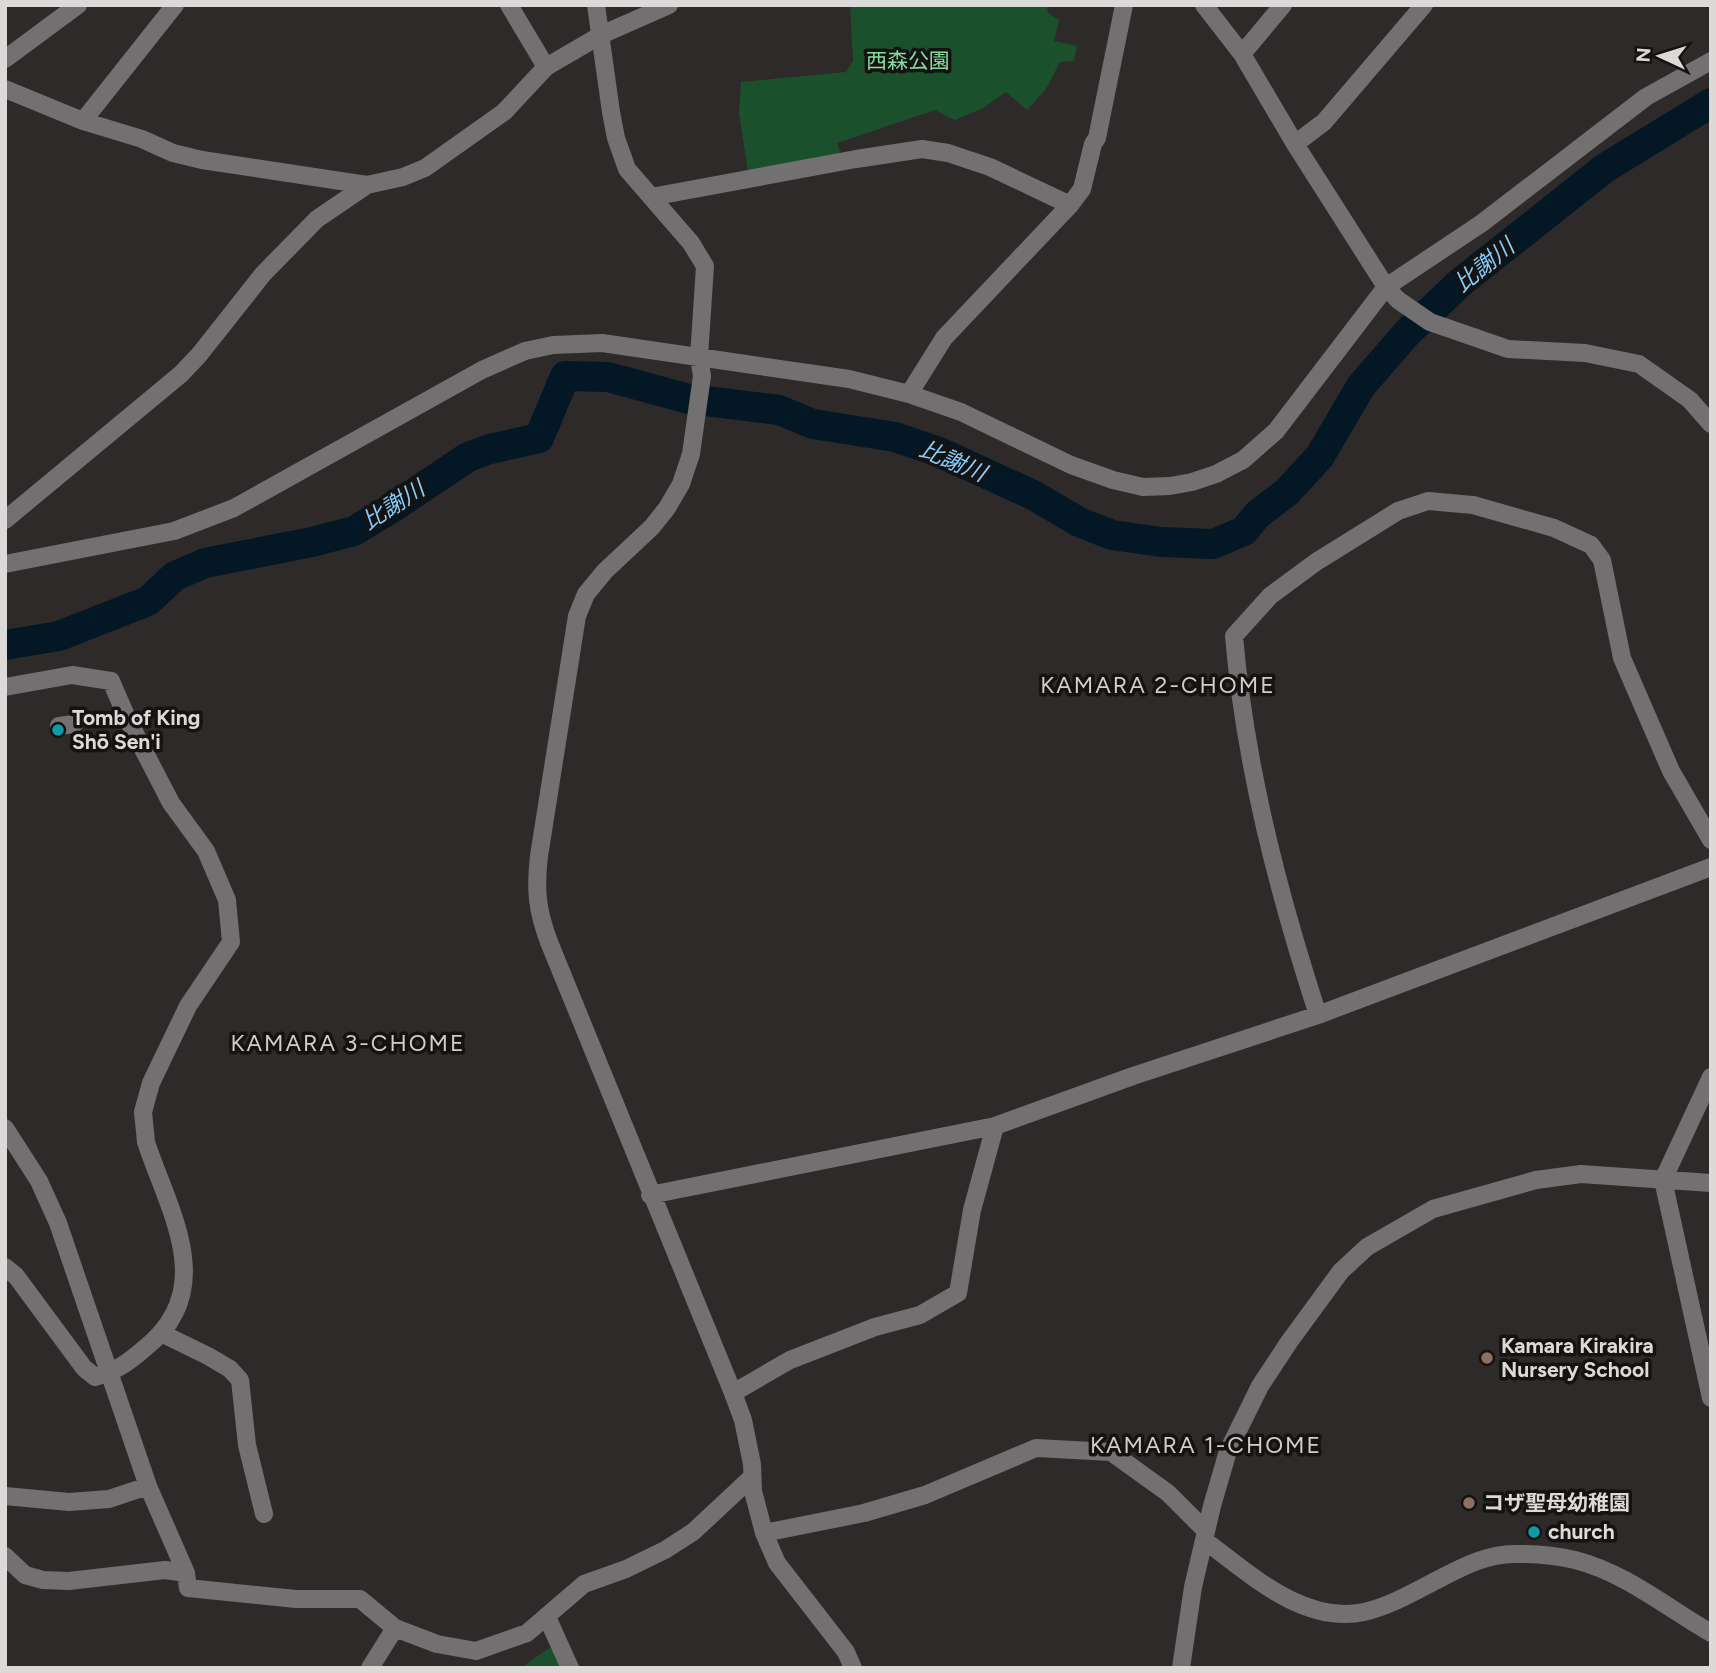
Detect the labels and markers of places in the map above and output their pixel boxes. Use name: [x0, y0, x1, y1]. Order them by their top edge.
place label: Tomb of King Shō Sen'i: [72, 705, 200, 754]
marker: Tomb of King Shō Sen'i: [50, 722, 66, 738]
place label: Kamara Kirakira Nursery School: [1501, 1333, 1654, 1382]
marker: Kamara Kirakira Nursery School: [1479, 1350, 1495, 1366]
place label: コザ聖母幼稚園: [1483, 1490, 1630, 1515]
marker: コザ聖母幼稚園: [1461, 1495, 1477, 1511]
place label: church: [1548, 1519, 1615, 1544]
marker: church: [1526, 1524, 1542, 1540]

